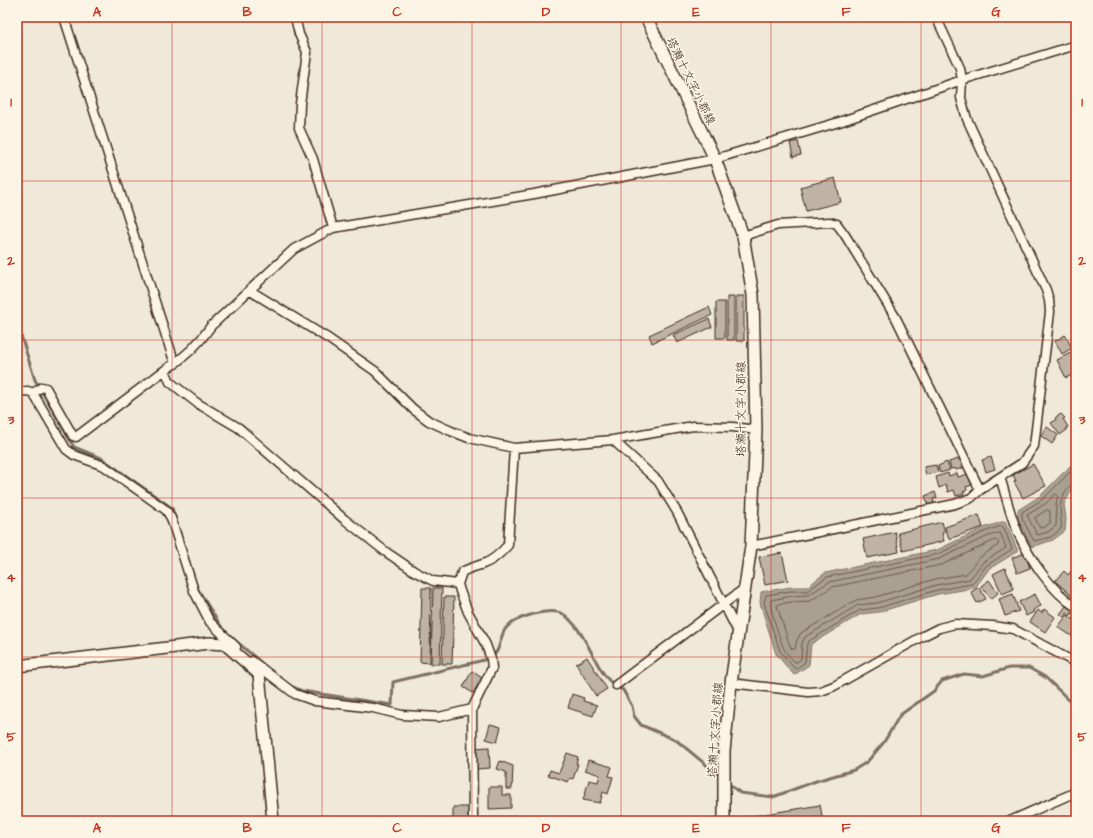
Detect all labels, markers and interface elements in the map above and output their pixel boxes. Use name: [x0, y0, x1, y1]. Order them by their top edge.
text: A: [93, 3, 102, 21]
text: B: [242, 3, 252, 21]
text: C: [392, 3, 402, 21]
text: D: [542, 3, 551, 21]
text: E: [692, 3, 700, 21]
text: F: [841, 3, 851, 21]
text: G: [991, 3, 1001, 21]
street label: 塔瀬十文字小郡線: [662, 34, 719, 128]
text: 1: [10, 93, 12, 111]
text: 1: [1081, 93, 1083, 111]
text: 2: [6, 252, 15, 270]
text: 2: [1077, 252, 1086, 270]
street label: 塔瀬十文字小郡線: [733, 361, 750, 457]
text: 3: [7, 411, 15, 429]
text: 3: [1078, 411, 1086, 429]
text: 4: [7, 569, 16, 587]
text: 4: [1078, 569, 1087, 587]
street label: 塔瀬十文字小郡線: [704, 682, 727, 779]
text: 5: [6, 728, 16, 746]
text: 5: [1077, 728, 1087, 746]
text: A: [93, 819, 102, 837]
text: B: [242, 819, 252, 837]
text: C: [392, 819, 402, 837]
text: D: [542, 819, 551, 837]
text: E: [692, 819, 700, 837]
text: F: [841, 819, 851, 837]
text: G: [991, 819, 1001, 837]

